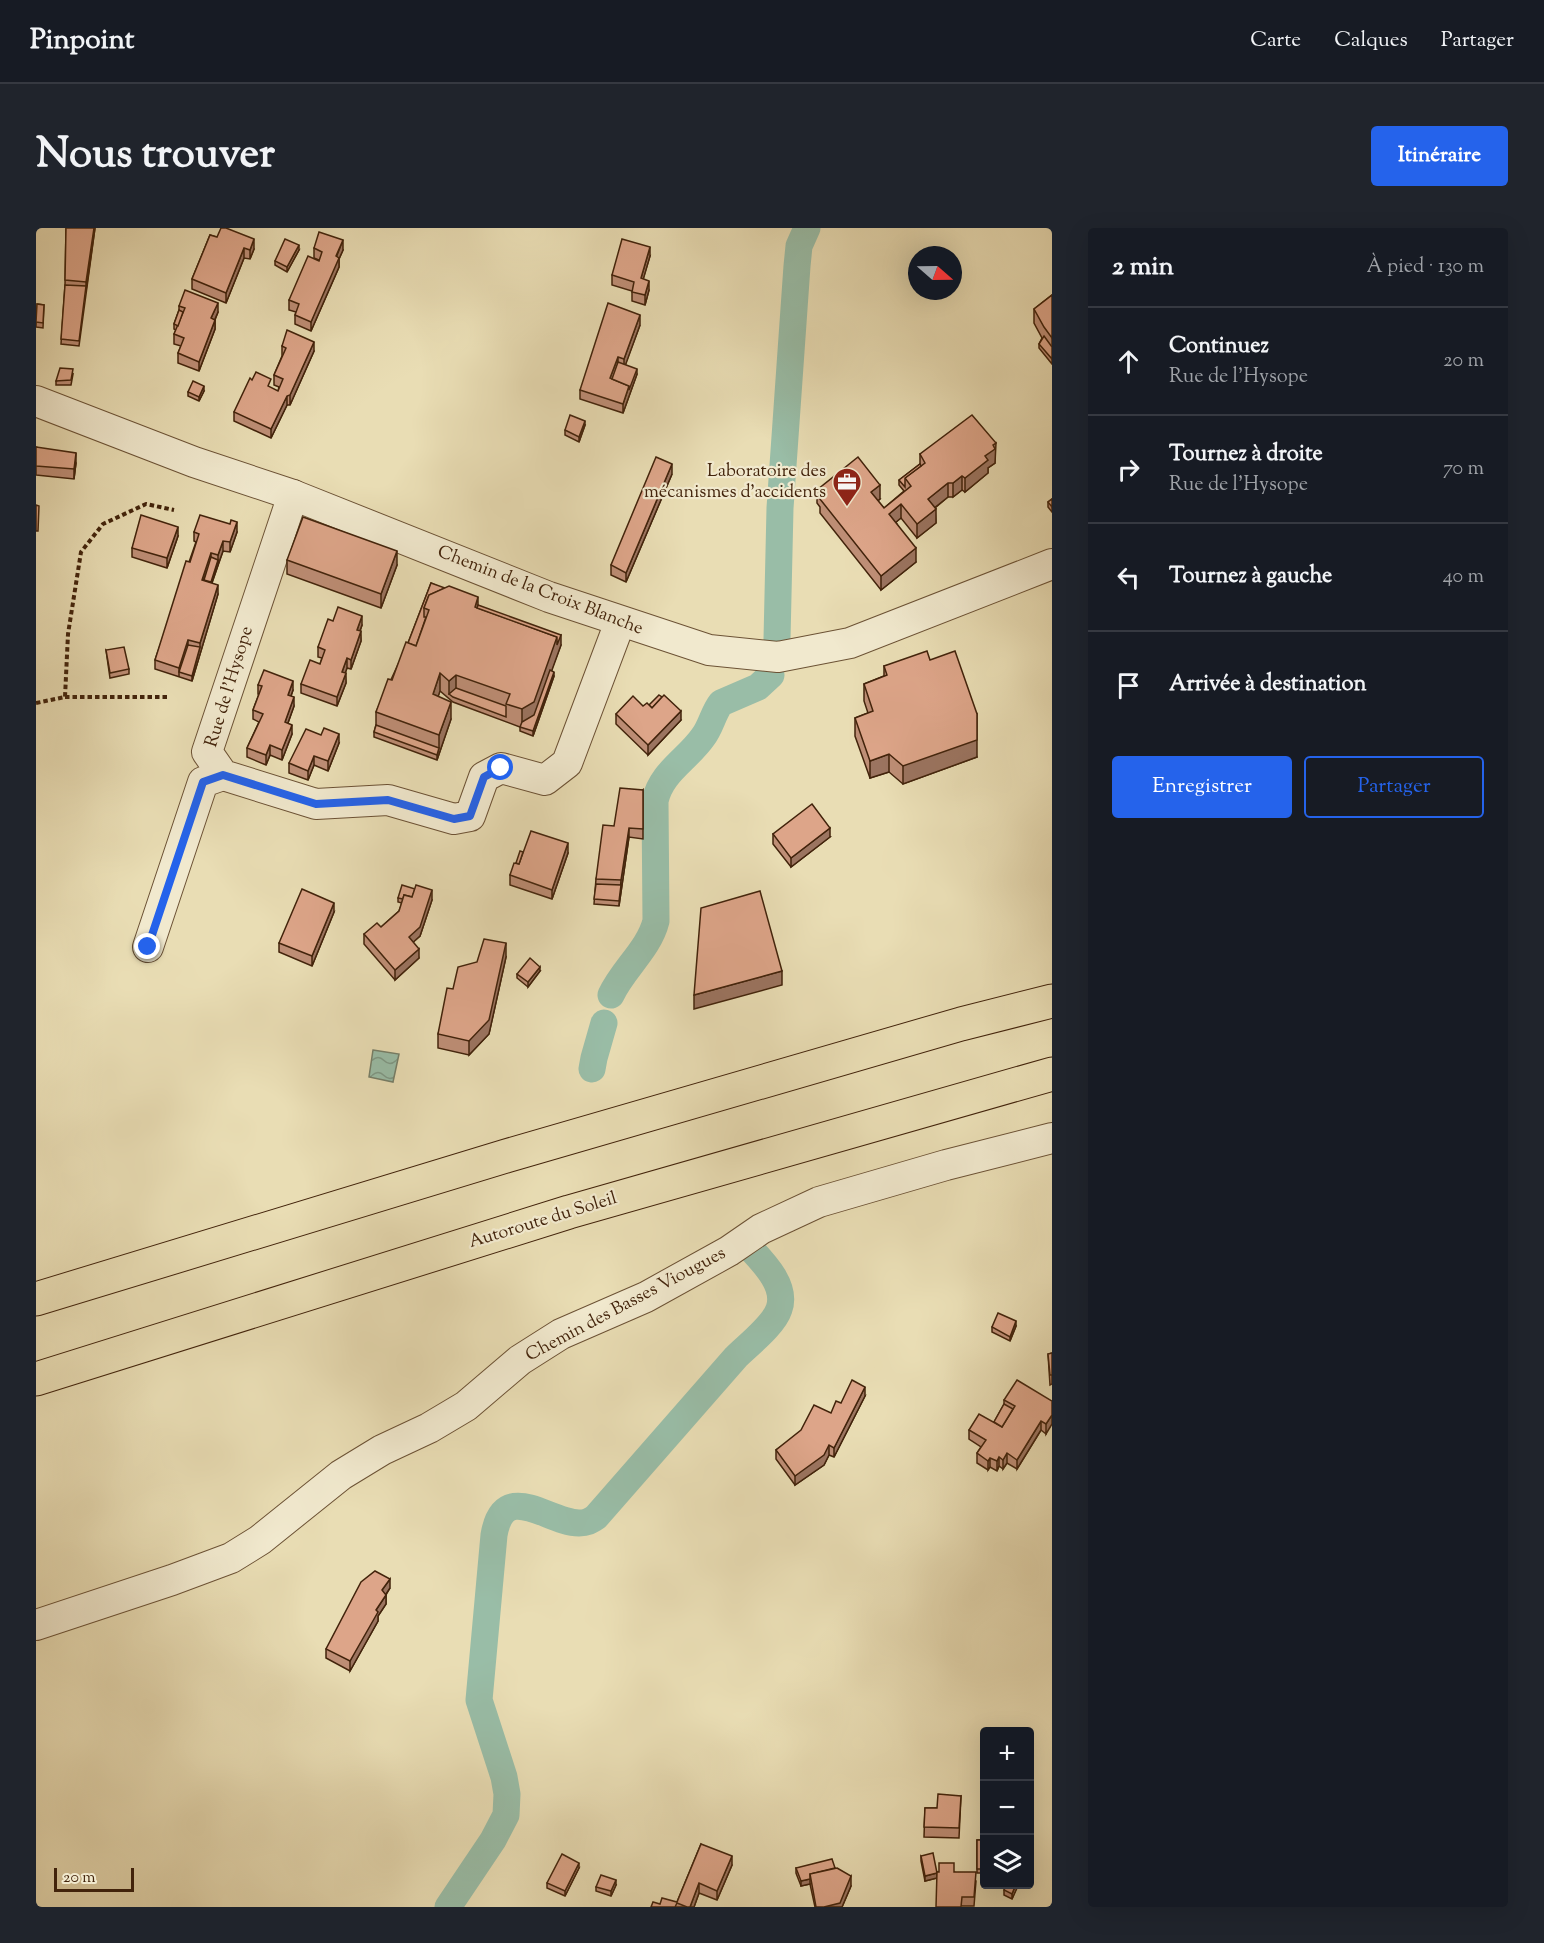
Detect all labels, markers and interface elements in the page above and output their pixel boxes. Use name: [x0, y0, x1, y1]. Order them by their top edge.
text: Pinpoint: [30, 21, 134, 61]
text: Carte: [1250, 26, 1301, 56]
text: Calques: [1334, 26, 1408, 56]
text: Partager: [1441, 26, 1514, 56]
text: Nous trouver: [36, 126, 275, 186]
button: Itinéraire: [1371, 126, 1508, 186]
north arrow: [908, 246, 962, 300]
text: 2 min: [1112, 249, 1174, 286]
text: À pied · 130 m: [1367, 253, 1484, 282]
text: Continuez: [1169, 331, 1269, 363]
icon: ahead: [1112, 345, 1145, 378]
text: 20 m: [1443, 347, 1484, 376]
text: Rue de l'Hysope: [1169, 363, 1308, 392]
text: Tournez à droite: [1169, 439, 1323, 471]
icon: right: [1112, 453, 1145, 486]
text: 70 m: [1443, 455, 1484, 484]
place label: Laboratoire des mécanismes d'accidents: [644, 459, 826, 506]
office icon: Laboratoire des mécanismes d'accidents: [831, 466, 863, 508]
text: Rue de l'Hysope: [1169, 471, 1308, 500]
street label: Chemin de la Croix Blanche: [433, 540, 647, 642]
icon: left: [1112, 561, 1145, 594]
text: Tournez à gauche: [1169, 561, 1332, 593]
text: 40 m: [1443, 563, 1484, 592]
street label: Rue de l'Hysope: [199, 623, 261, 751]
icon: arrive: [1112, 669, 1145, 702]
text: Arrivée à destination: [1169, 669, 1366, 701]
route start: [487, 754, 513, 780]
button: Enregistrer: [1112, 756, 1292, 818]
button: Partager: [1304, 756, 1484, 818]
route end: [134, 933, 160, 959]
street label: Autoroute du Soleil: [466, 1186, 620, 1256]
street label: Chemin des Basses Viougues: [521, 1241, 731, 1369]
map controls: [980, 1727, 1034, 1889]
button: +: [980, 1727, 1034, 1781]
button: −: [980, 1781, 1034, 1835]
button: layers: [980, 1835, 1034, 1889]
scale bar: [54, 1865, 134, 1892]
text: 20 m: [63, 1867, 96, 1890]

